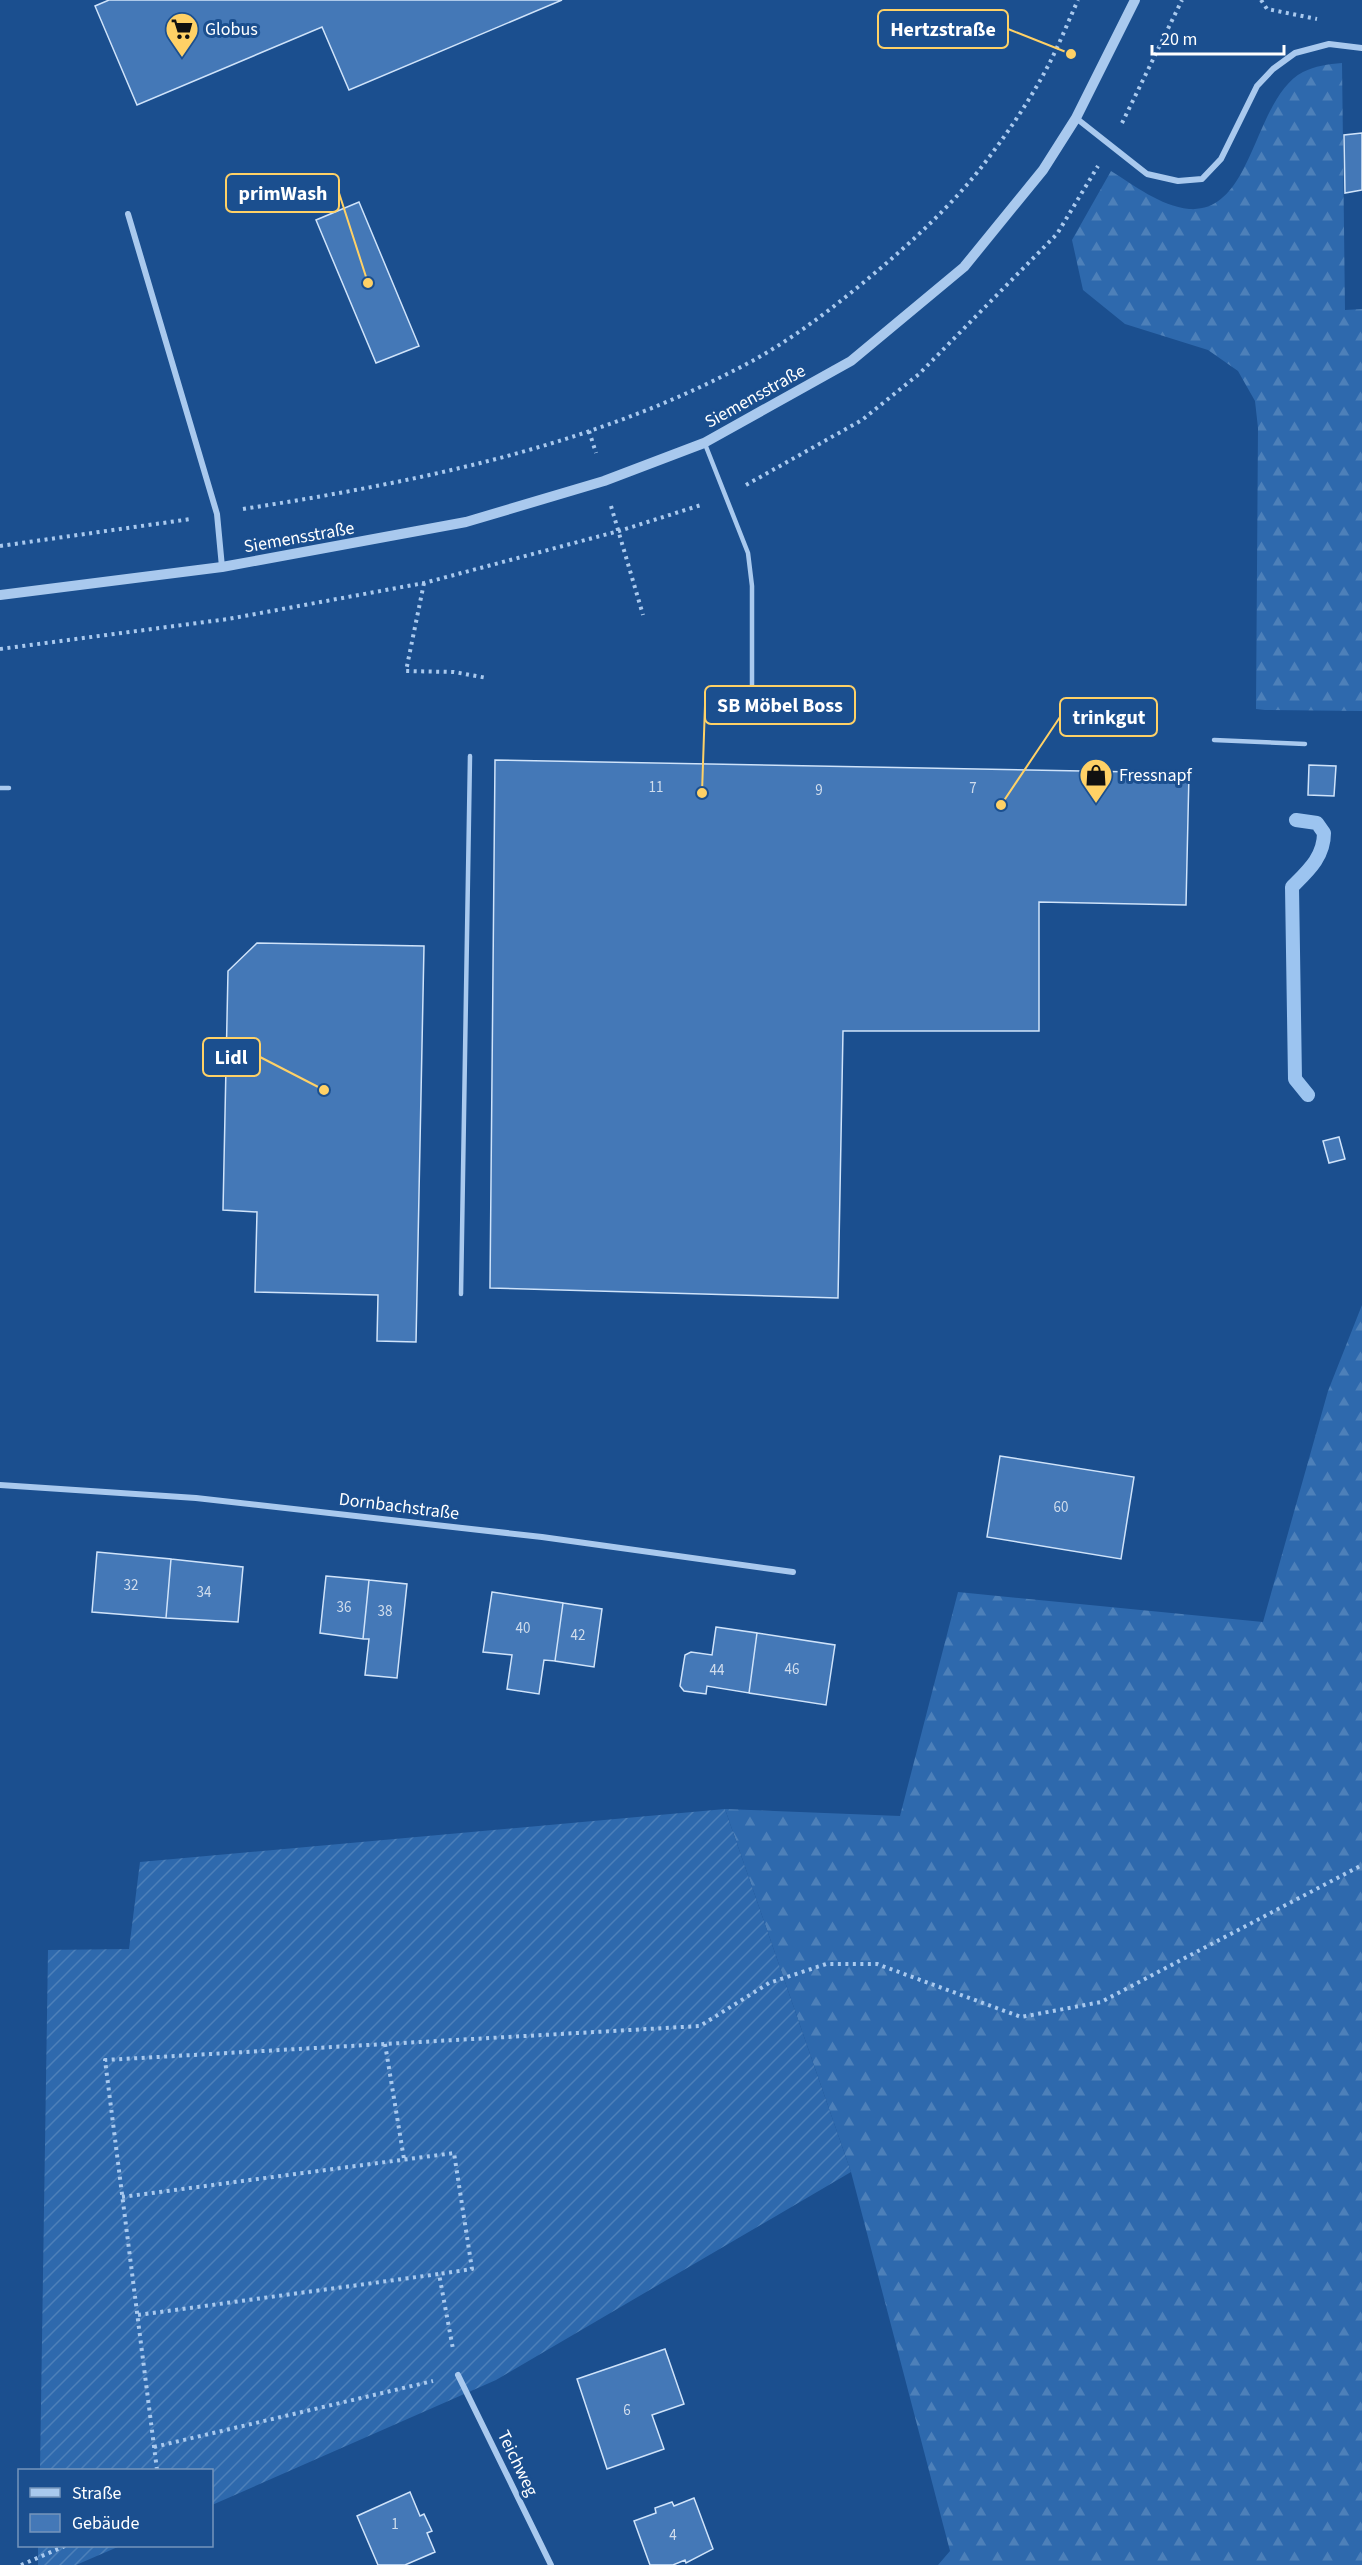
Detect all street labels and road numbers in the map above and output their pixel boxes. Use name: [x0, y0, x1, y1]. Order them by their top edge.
street label: Siemensstraße: [700, 358, 810, 434]
street label: Siemensstraße: [242, 515, 356, 559]
street label: Dornbachstraße: [337, 1487, 461, 1526]
street label: Teichweg: [491, 2426, 544, 2500]

